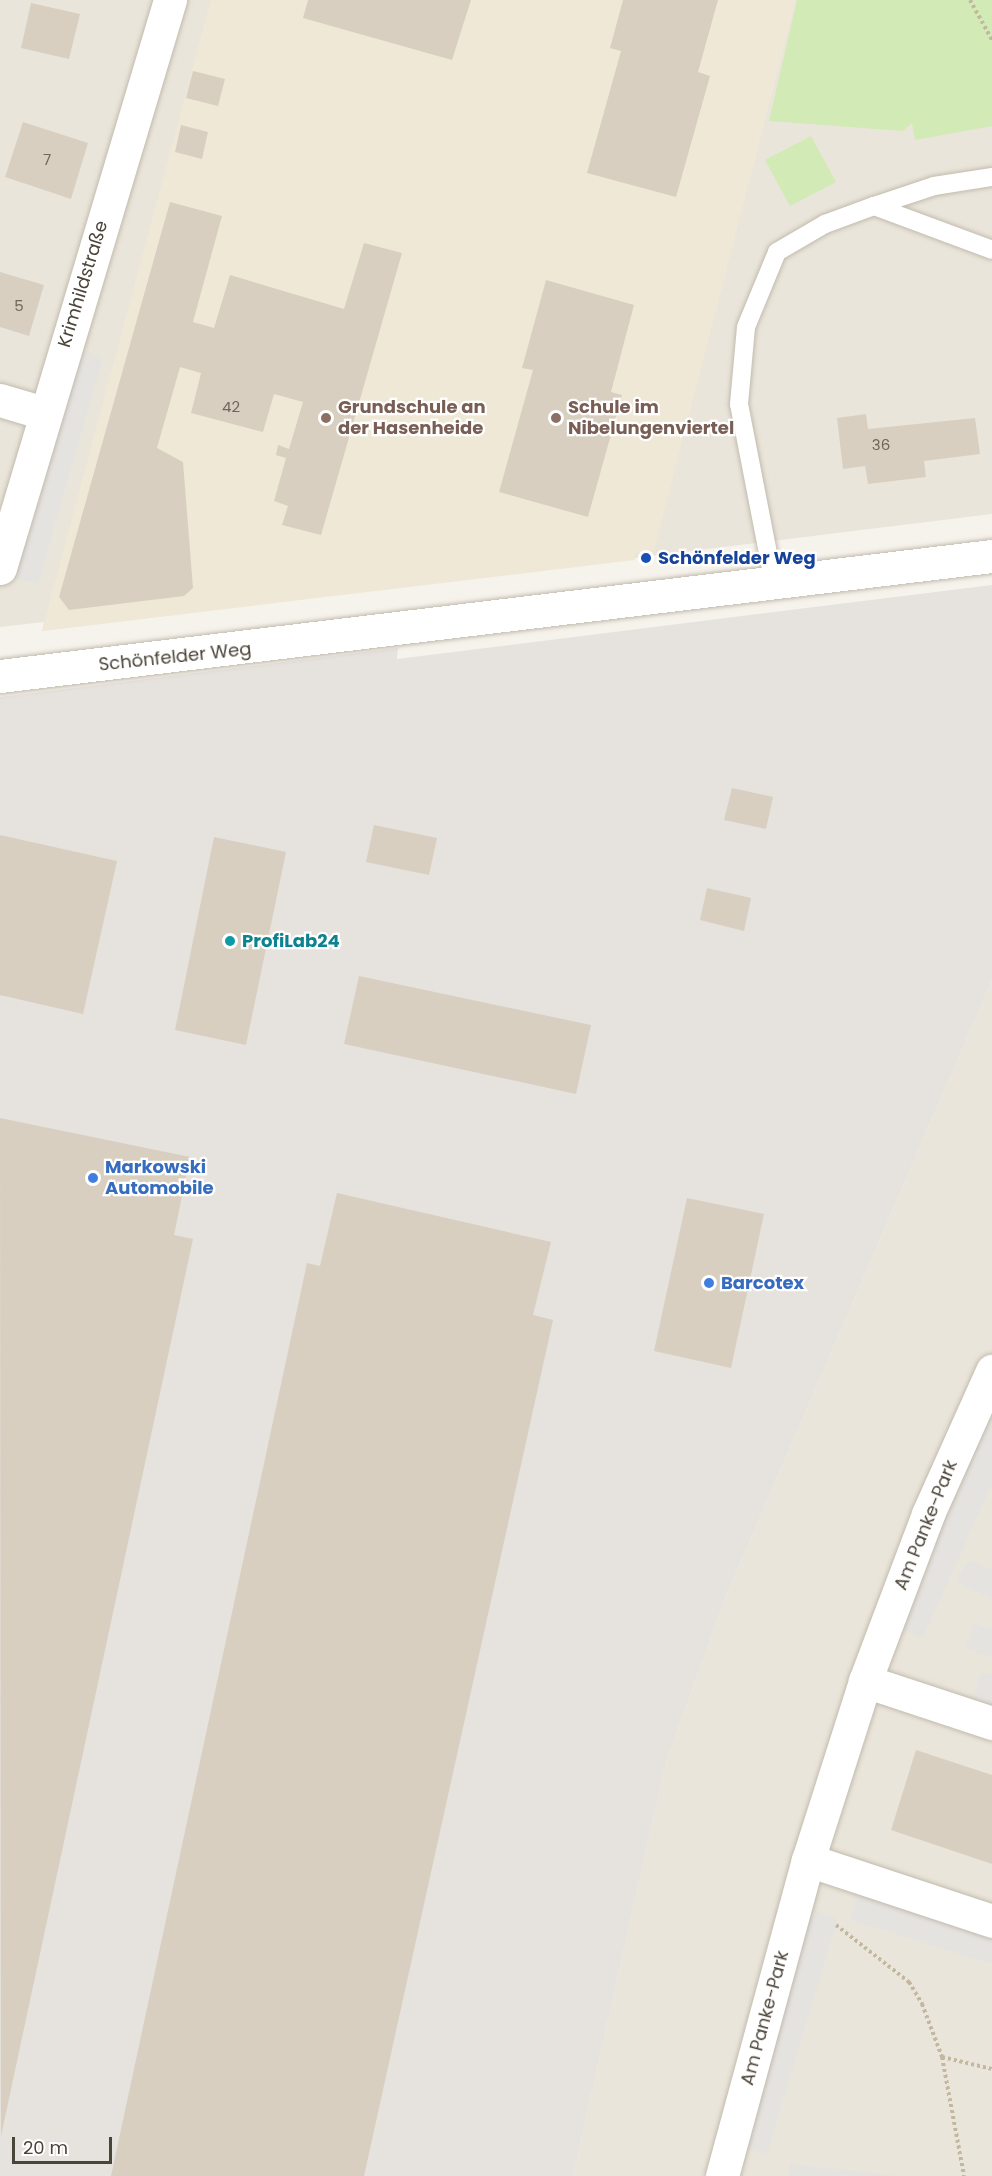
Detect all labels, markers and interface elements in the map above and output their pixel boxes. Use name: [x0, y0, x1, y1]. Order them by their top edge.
house number: 7: [43, 151, 51, 169]
street label: Krimhildstraße: [53, 218, 113, 350]
house number: 5: [14, 297, 24, 315]
place label: Grundschule an der Hasenheide: [338, 397, 486, 440]
place label: Schule im Nibelungenviertel: [568, 397, 734, 440]
house number: 42: [222, 398, 240, 416]
marker: Grundschule an der Hasenheide: [319, 411, 333, 425]
marker: Schule im Nibelungenviertel: [549, 411, 563, 425]
house number: 36: [872, 436, 890, 454]
place label: Schönfelder Weg: [658, 547, 816, 569]
marker: Schönfelder Weg: [639, 551, 653, 565]
street label: Schönfelder Weg: [98, 638, 252, 676]
place label: ProfiLab24: [242, 930, 340, 952]
marker: ProfiLab24: [223, 934, 237, 948]
place label: Markowski Automobile: [105, 1157, 214, 1200]
marker: Markowski Automobile: [86, 1171, 100, 1185]
place label: Barcotex: [721, 1272, 804, 1294]
marker: Barcotex: [702, 1276, 716, 1290]
street label: Am Panke-Park: [890, 1457, 962, 1593]
street label: Am Panke-Park: [737, 1948, 793, 2088]
scale bar: [15, 2125, 116, 2163]
text: 20 m: [23, 2135, 68, 2160]

